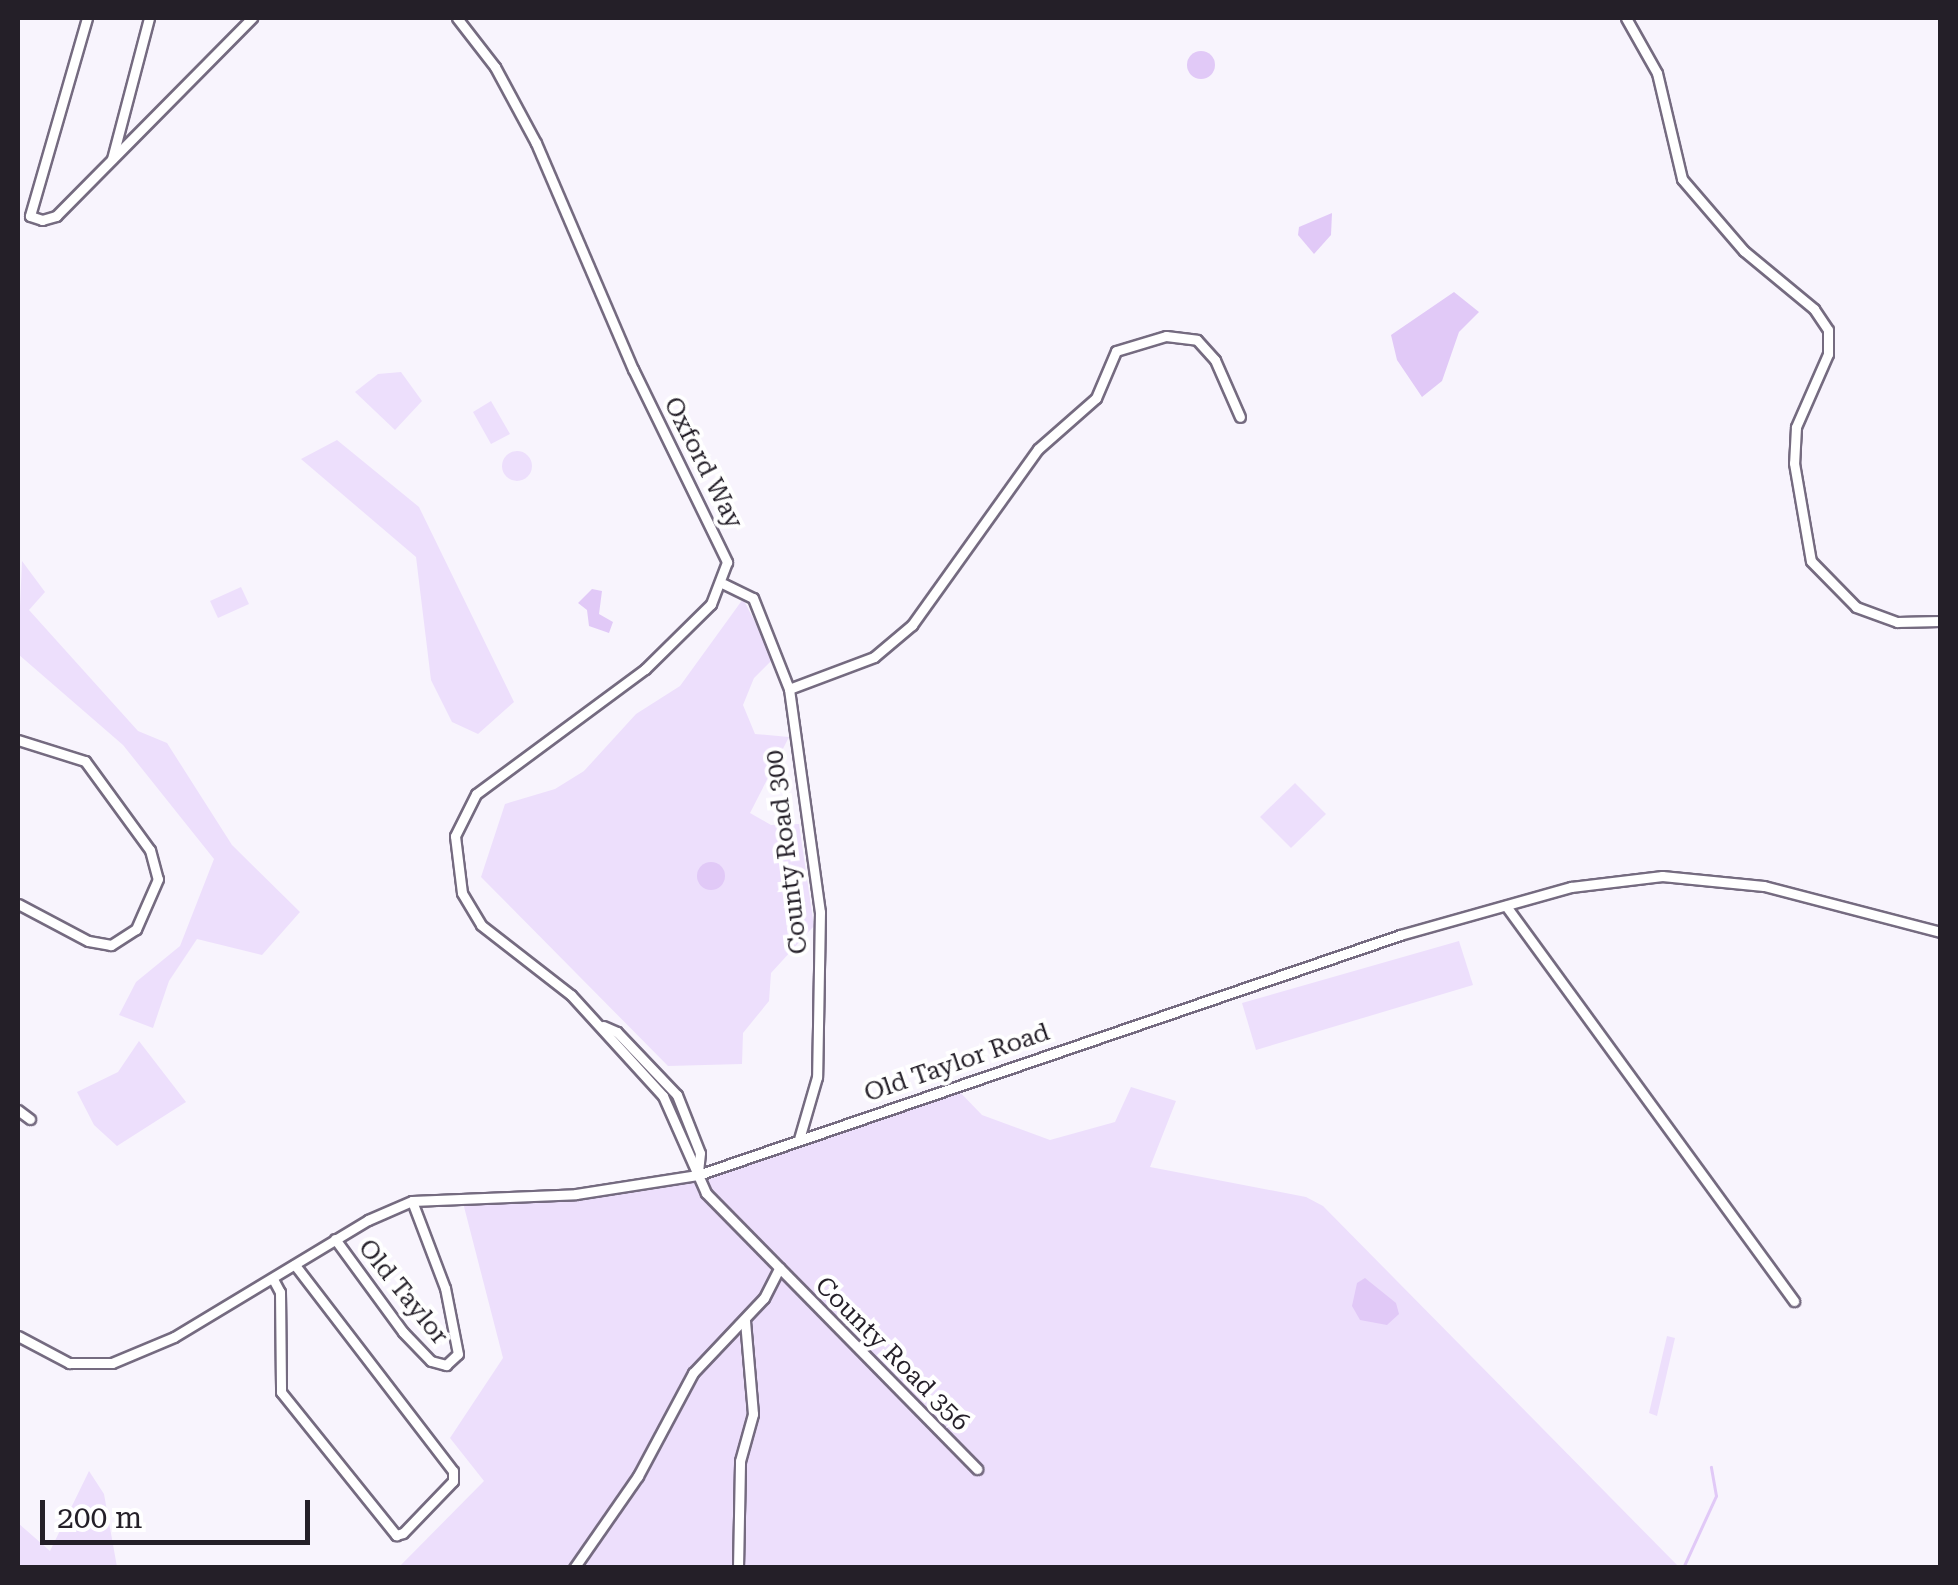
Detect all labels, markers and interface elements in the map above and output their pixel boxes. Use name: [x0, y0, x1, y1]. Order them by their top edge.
street label: Oxford Way: [657, 392, 749, 534]
street label: County Road 300: [760, 748, 814, 956]
street label: Old Taylor Road: [860, 1017, 1054, 1109]
street label: Old Taylor: [352, 1234, 454, 1350]
street label: County Road 356: [809, 1271, 975, 1437]
scale bar: [45, 1480, 315, 1542]
text: 200 m: [57, 1500, 142, 1535]

